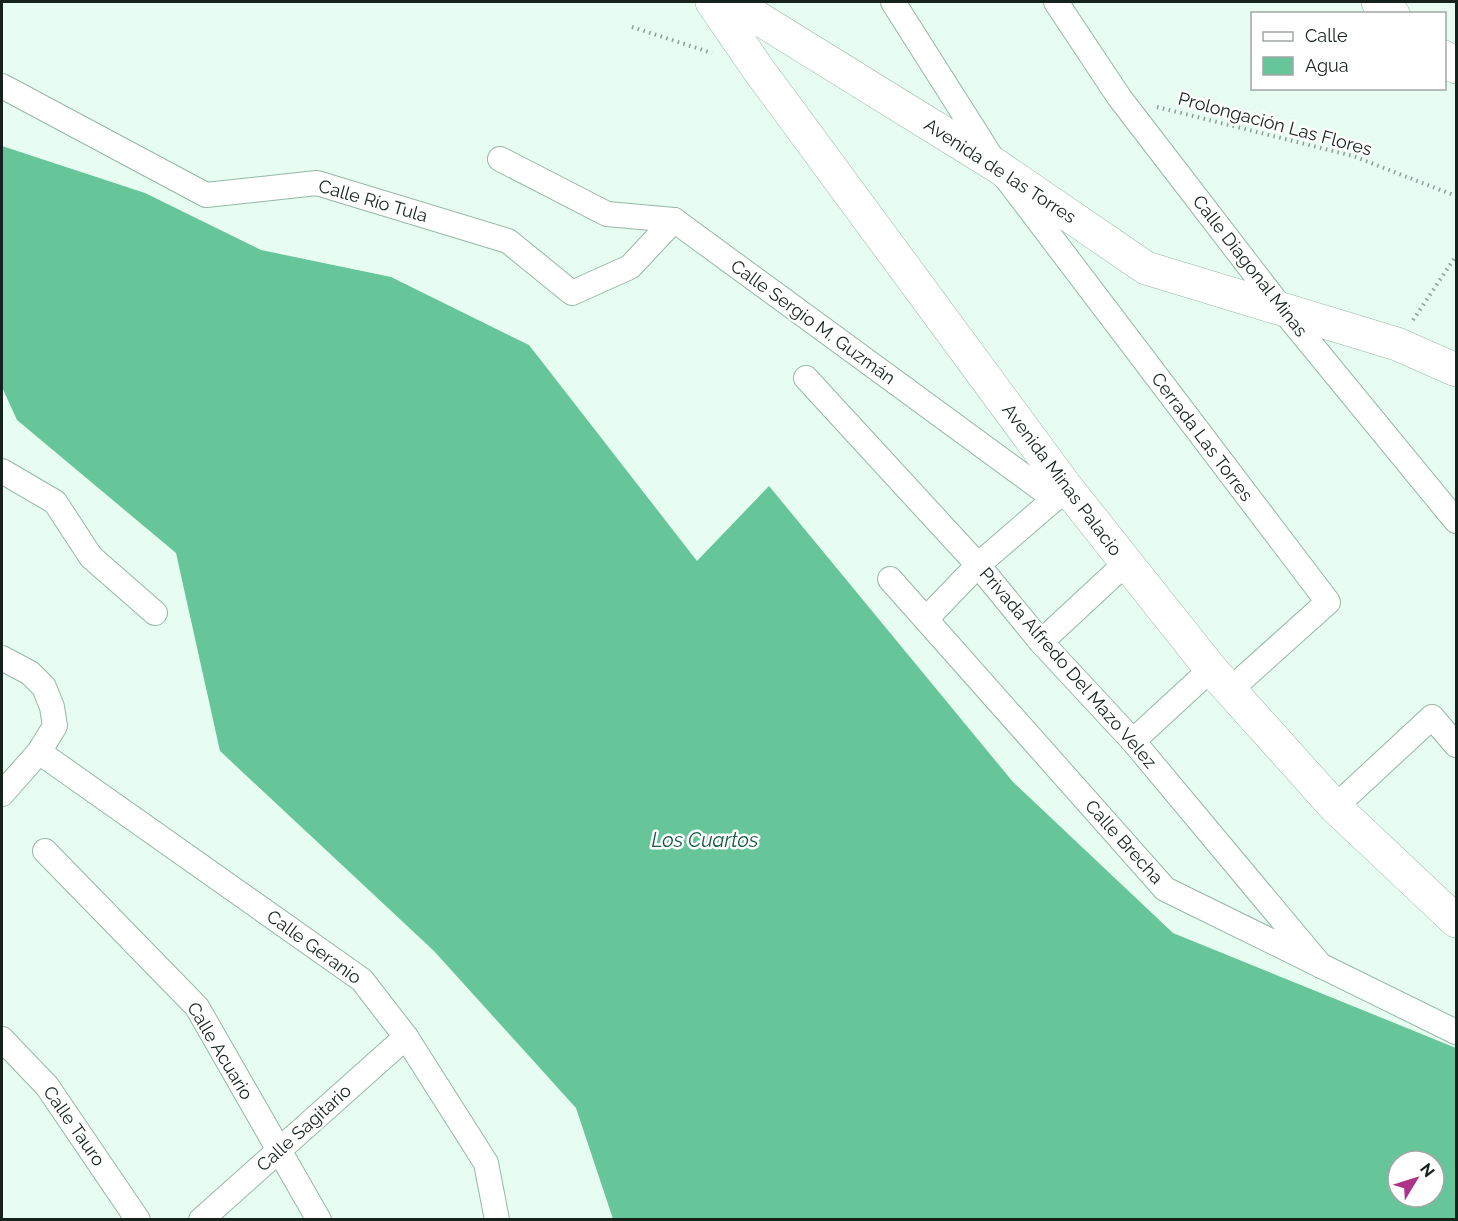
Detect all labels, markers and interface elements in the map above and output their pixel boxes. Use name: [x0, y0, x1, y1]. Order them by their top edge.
legend: [1251, 12, 1446, 90]
text: Calle: [1305, 25, 1348, 46]
text: Agua: [1305, 55, 1349, 76]
street label: Prolongación Las Flores: [1176, 88, 1375, 160]
street label: Avenida de las Torres: [921, 114, 1080, 228]
street label: Calle Río Tula: [316, 175, 430, 226]
street label: Calle Diagonal Minas: [1189, 191, 1312, 341]
street label: Calle Sergio M. Guzmán: [727, 255, 900, 388]
street label: Cerrada Las Torres: [1147, 368, 1258, 505]
street label: Avenida Minas Palacio: [998, 400, 1127, 560]
street label: Privada Alfredo Del Mazo Velez: [976, 563, 1161, 772]
street label: Calle Brecha: [1081, 795, 1168, 888]
water label: Los Cuartos: [652, 828, 759, 852]
street label: Calle Geranio: [263, 905, 366, 988]
street label: Calle Acuario: [183, 998, 258, 1103]
street label: Calle Sagitario: [252, 1080, 355, 1175]
street label: Calle Tauro: [39, 1082, 110, 1170]
north arrow: [1386, 1149, 1446, 1209]
text: N: [1416, 1159, 1439, 1181]

